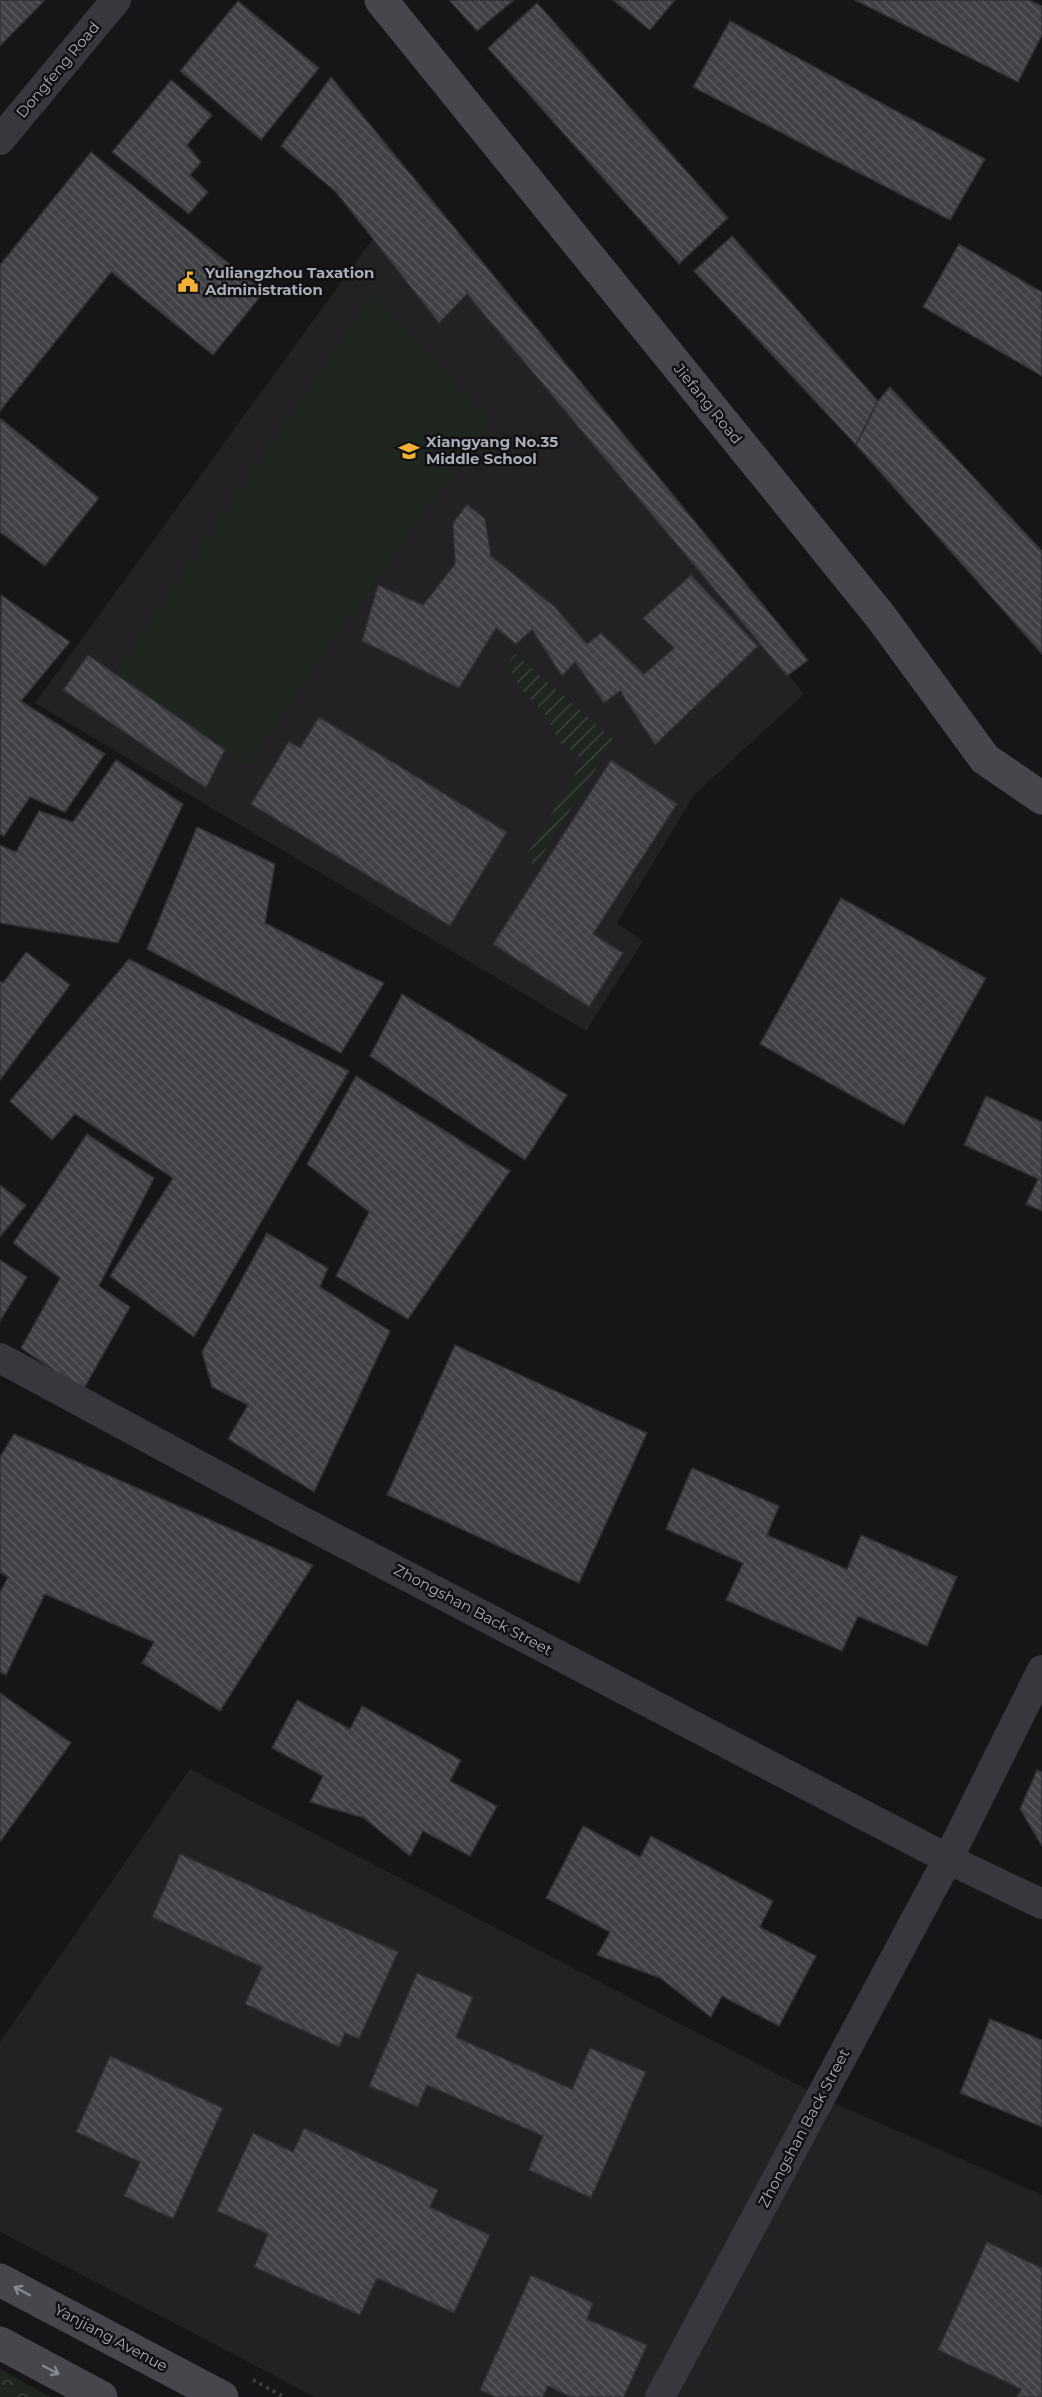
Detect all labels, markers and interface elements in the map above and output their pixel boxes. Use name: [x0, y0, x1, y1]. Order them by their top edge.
street label: Dongfeng Road: [12, 18, 103, 122]
place label: Yuliangzhou Taxation Administration: [204, 263, 374, 299]
public building icon: Yuliangzhou Taxation Administration: [176, 270, 200, 294]
street label: Jiefang Road: [670, 359, 747, 448]
place label: Xiangyang No.35 Middle School: [426, 432, 558, 468]
school or university icon: Xiangyang No.35 Middle School: [397, 439, 421, 463]
street label: Zhongshan Back Street: [391, 1560, 556, 1659]
street label: Zhongshan Back Street: [754, 2045, 853, 2210]
one-way arrow: [13, 2285, 31, 2296]
street label: Yanjiang Avenue: [51, 2300, 171, 2375]
one-way arrow: [41, 2365, 59, 2376]

